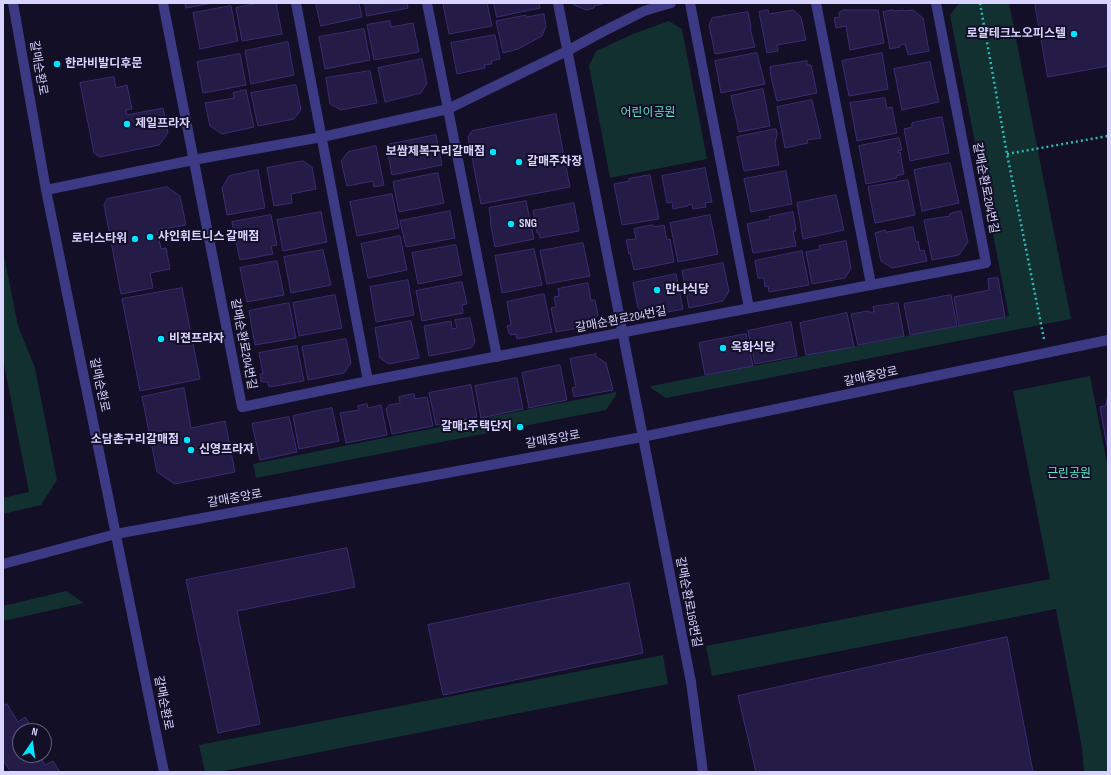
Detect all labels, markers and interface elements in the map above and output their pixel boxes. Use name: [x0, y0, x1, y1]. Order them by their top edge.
place label: 로얄테크노오피스텔: [967, 27, 1066, 41]
marker: 로얄테크노오피스텔: [1069, 29, 1079, 39]
street label: 갈매순환로: [26, 40, 50, 96]
place label: 한라비발디후문: [65, 57, 142, 71]
marker: 한라비발디후문: [52, 59, 62, 69]
park label: 어린이공원: [620, 106, 676, 120]
place label: 제일프라자: [135, 117, 190, 131]
marker: 제일프라자: [122, 119, 132, 129]
street label: 갈매순환로204번길: [969, 141, 1001, 235]
place label: 보쌈제복구리갈매점: [386, 145, 485, 159]
marker: 보쌈제복구리갈매점: [488, 147, 498, 157]
place label: 갈매주차장: [527, 155, 582, 169]
marker: 갈매주차장: [514, 157, 524, 167]
place label: SNG: [519, 217, 537, 231]
marker: SNG: [506, 219, 516, 229]
place label: 샤인휘트니스 갈매점: [158, 230, 259, 244]
place label: 로터스타워: [72, 232, 127, 246]
marker: 샤인휘트니스 갈매점: [145, 232, 155, 242]
marker: 로터스타워: [130, 234, 140, 244]
place label: 만나식당: [665, 283, 709, 297]
marker: 만나식당: [652, 285, 662, 295]
street label: 갈매순환로204번길: [227, 297, 259, 391]
street label: 갈매순환로204번길: [574, 304, 668, 336]
place label: 비젼프라자: [169, 332, 224, 346]
marker: 비젼프라자: [156, 334, 166, 344]
place label: 옥화식당: [731, 341, 775, 355]
marker: 옥화식당: [718, 343, 728, 353]
street label: 갈매순환로: [86, 357, 112, 413]
street label: 갈매중앙로: [843, 364, 899, 390]
place label: 갈매1주택단지: [441, 420, 512, 434]
marker: 갈매1주택단지: [515, 422, 525, 432]
street label: 갈매중앙로: [525, 428, 581, 452]
place label: 소담촌구리갈매점: [91, 433, 179, 447]
marker: 소담촌구리갈매점: [182, 435, 192, 445]
place label: 신영프라자: [199, 443, 254, 457]
marker: 신영프라자: [186, 445, 196, 455]
park label: 근린공원: [1047, 467, 1091, 481]
street label: 갈매중앙로: [207, 487, 263, 511]
street label: 갈매순환로166번길: [672, 555, 704, 649]
street label: 갈매순환로: [151, 675, 175, 731]
north arrow: [12, 723, 52, 763]
text: N: [30, 725, 39, 739]

